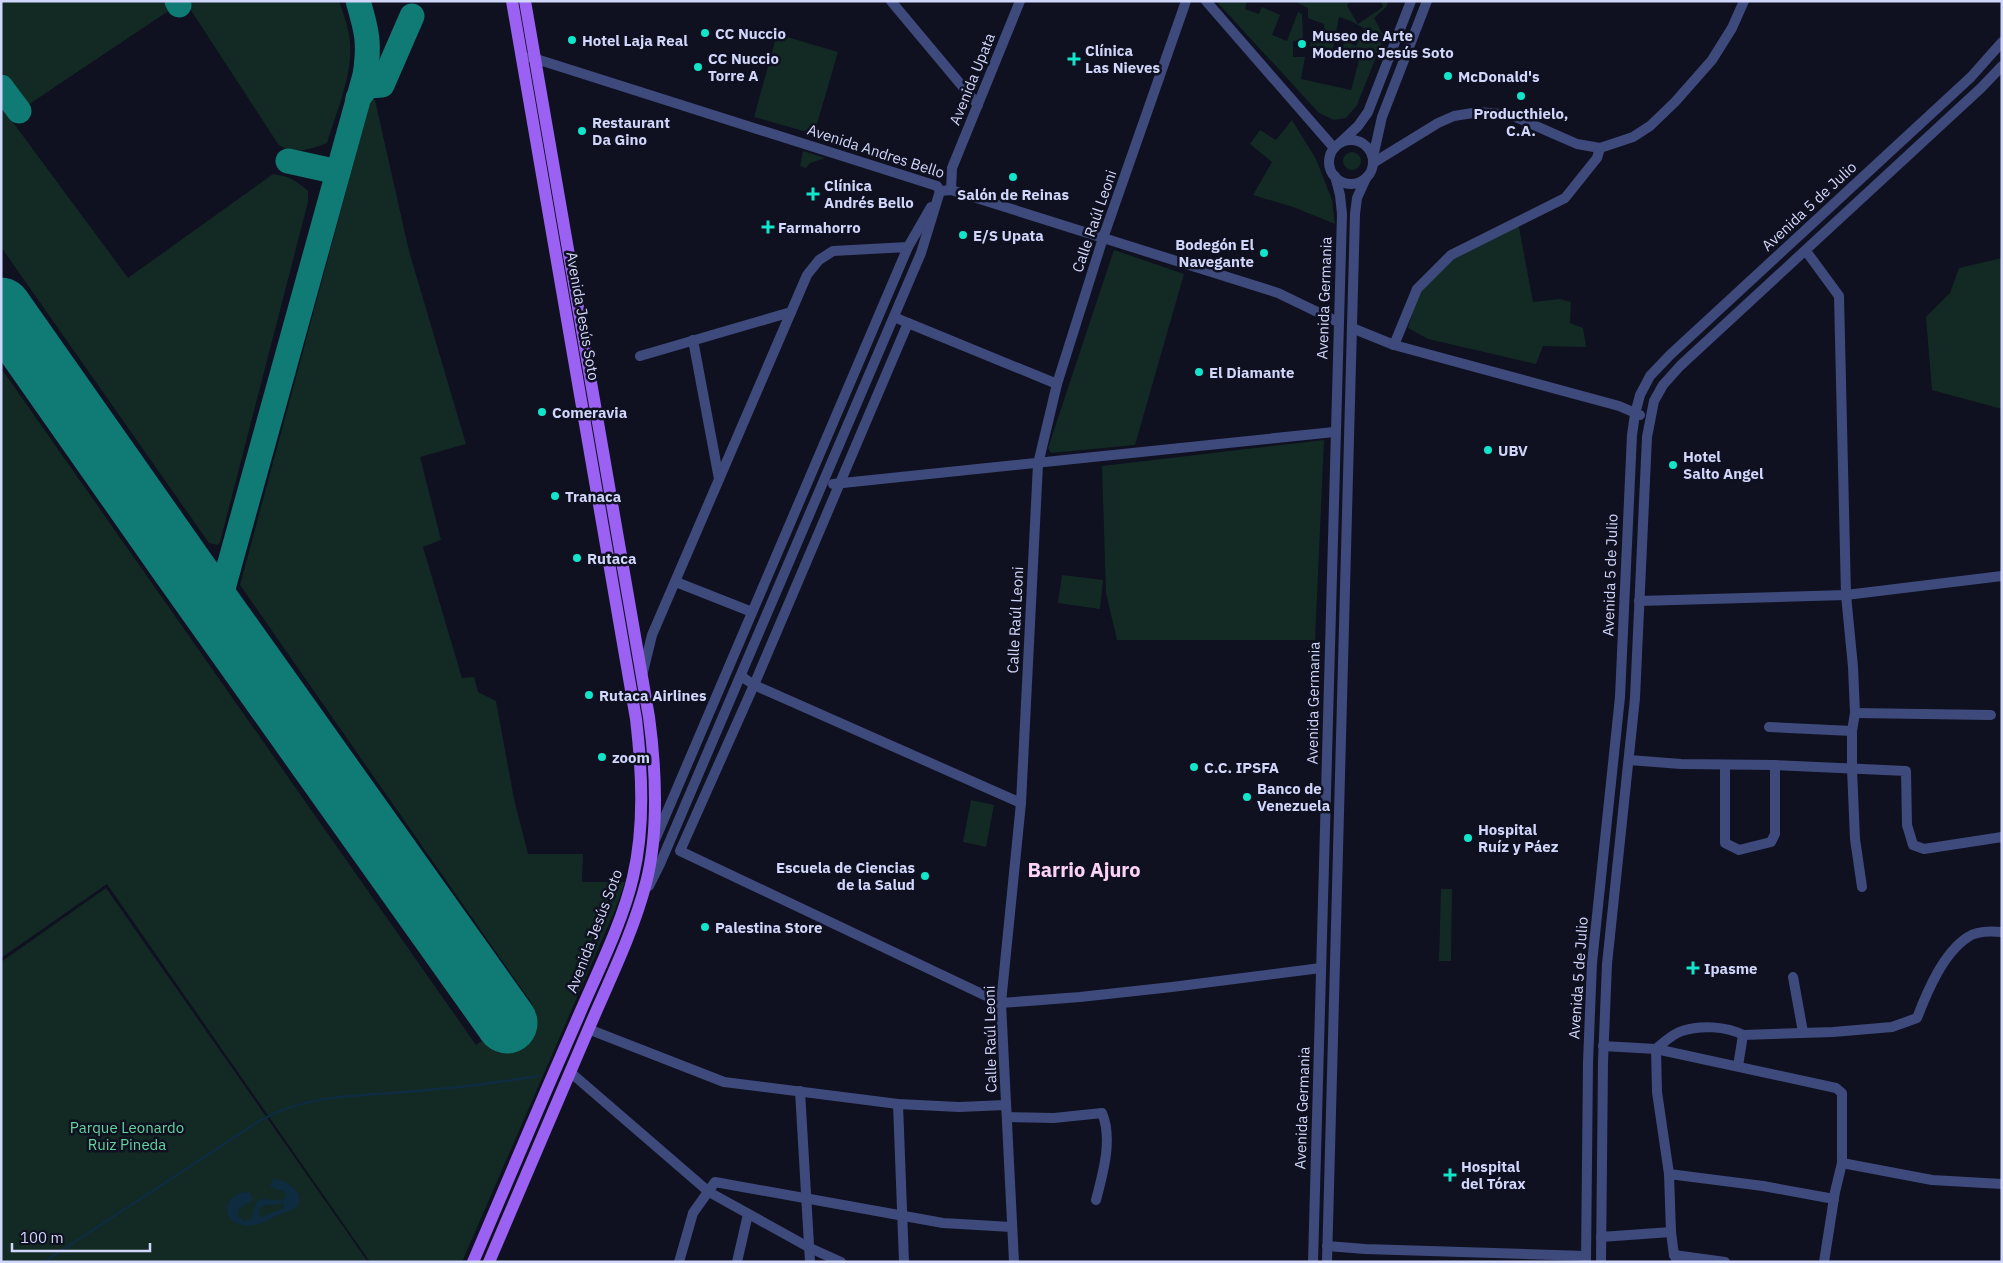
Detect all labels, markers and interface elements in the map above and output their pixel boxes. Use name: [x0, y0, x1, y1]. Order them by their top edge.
place label: CC Nuccio: [715, 24, 786, 43]
place label: Museo de Arte Moderno Jesús Soto: [1312, 26, 1454, 62]
marker: CC Nuccio: [699, 27, 711, 39]
street label: Avenida Upata: [945, 30, 999, 128]
place label: Hotel Laja Real: [582, 31, 688, 50]
marker: Hotel Laja Real: [566, 34, 578, 46]
marker: Museo de Arte Moderno Jesús Soto: [1296, 38, 1308, 50]
place label: Clínica Las Nieves: [1085, 41, 1160, 77]
place label: CC Nuccio Torre A: [708, 49, 779, 85]
marker: Clínica Las Nieves: [1067, 52, 1081, 66]
marker: CC Nuccio Torre A: [692, 61, 704, 73]
place label: McDonald's: [1458, 67, 1540, 86]
marker: McDonald's: [1442, 70, 1454, 82]
marker: Producthielo, C.A.: [1515, 90, 1527, 102]
place label: Producthielo, C.A.: [1474, 104, 1568, 140]
place label: Restaurant Da Gino: [592, 113, 670, 149]
street label: Avenida Andres Bello: [805, 120, 947, 182]
marker: Restaurant Da Gino: [576, 125, 588, 137]
street label: Avenida 5 de Julio: [1758, 157, 1860, 255]
street label: Calle Raúl Leoni: [1068, 167, 1120, 275]
marker: Salón de Reinas: [1007, 171, 1019, 183]
place label: Clínica Andrés Bello: [824, 176, 914, 212]
place label: Salón de Reinas: [957, 185, 1069, 204]
marker: Clínica Andrés Bello: [806, 187, 820, 201]
place label: Farmahorro: [778, 218, 861, 237]
marker: Farmahorro: [762, 221, 774, 233]
place label: E/S Upata: [973, 226, 1044, 245]
marker: E/S Upata: [957, 229, 969, 241]
place label: Bodegón El Navegante: [1175, 235, 1254, 271]
street label: Avenida Germania: [1312, 236, 1336, 360]
marker: Bodegón El Navegante: [1258, 247, 1270, 259]
street label: Avenida Jesús Soto: [562, 250, 604, 382]
place label: El Diamante: [1209, 363, 1294, 382]
marker: El Diamante: [1193, 366, 1205, 378]
place label: Comeravia: [552, 403, 628, 422]
marker: Comeravia: [536, 406, 548, 418]
place label: UBV: [1498, 441, 1528, 460]
marker: UBV: [1482, 444, 1494, 456]
place label: Hotel Salto Angel: [1683, 447, 1764, 483]
marker: Hotel Salto Angel: [1667, 459, 1679, 471]
place label: Tranaca: [565, 487, 622, 506]
marker: Tranaca: [549, 490, 561, 502]
street label: Avenida 5 de Julio: [1598, 513, 1622, 637]
place label: Rutaca: [587, 549, 637, 568]
marker: Rutaca: [571, 552, 583, 564]
street label: Calle Raúl Leoni: [1003, 566, 1027, 674]
street label: Avenida Germania: [1302, 641, 1324, 765]
place label: Rutaca Airlines: [599, 686, 707, 705]
marker: Rutaca Airlines: [583, 689, 595, 701]
place label: zoom: [612, 748, 650, 767]
marker: zoom: [596, 751, 608, 763]
place label: C.C. IPSFA: [1204, 758, 1279, 777]
marker: C.C. IPSFA: [1188, 761, 1200, 773]
place label: Banco de Venezuela: [1257, 779, 1331, 815]
marker: Banco de Venezuela: [1241, 791, 1253, 803]
place label: Hospital Ruíz y Páez: [1478, 820, 1559, 856]
marker: Hospital Ruíz y Páez: [1462, 832, 1474, 844]
district label: Barrio Ajuro: [1027, 856, 1141, 883]
place label: Escuela de Ciencias de la Salud: [776, 858, 915, 894]
street label: Avenida Jesús Soto: [562, 867, 626, 995]
marker: Escuela de Ciencias de la Salud: [919, 870, 931, 882]
street label: Avenida 5 de Julio: [1564, 916, 1592, 1040]
place label: Palestina Store: [715, 918, 822, 937]
marker: Palestina Store: [699, 921, 711, 933]
place label: Ipasme: [1704, 959, 1758, 978]
marker: Ipasme: [1686, 961, 1700, 975]
street label: Calle Raúl Leoni: [980, 985, 1000, 1093]
street label: Avenida Germania: [1290, 1046, 1314, 1170]
park label: Parque Leonardo Ruiz Pineda: [70, 1118, 184, 1154]
place label: Hospital del Tórax: [1461, 1157, 1526, 1193]
marker: Hospital del Tórax: [1443, 1168, 1457, 1182]
scale bar: [12, 1220, 150, 1252]
text: 100 m: [20, 1228, 64, 1247]

